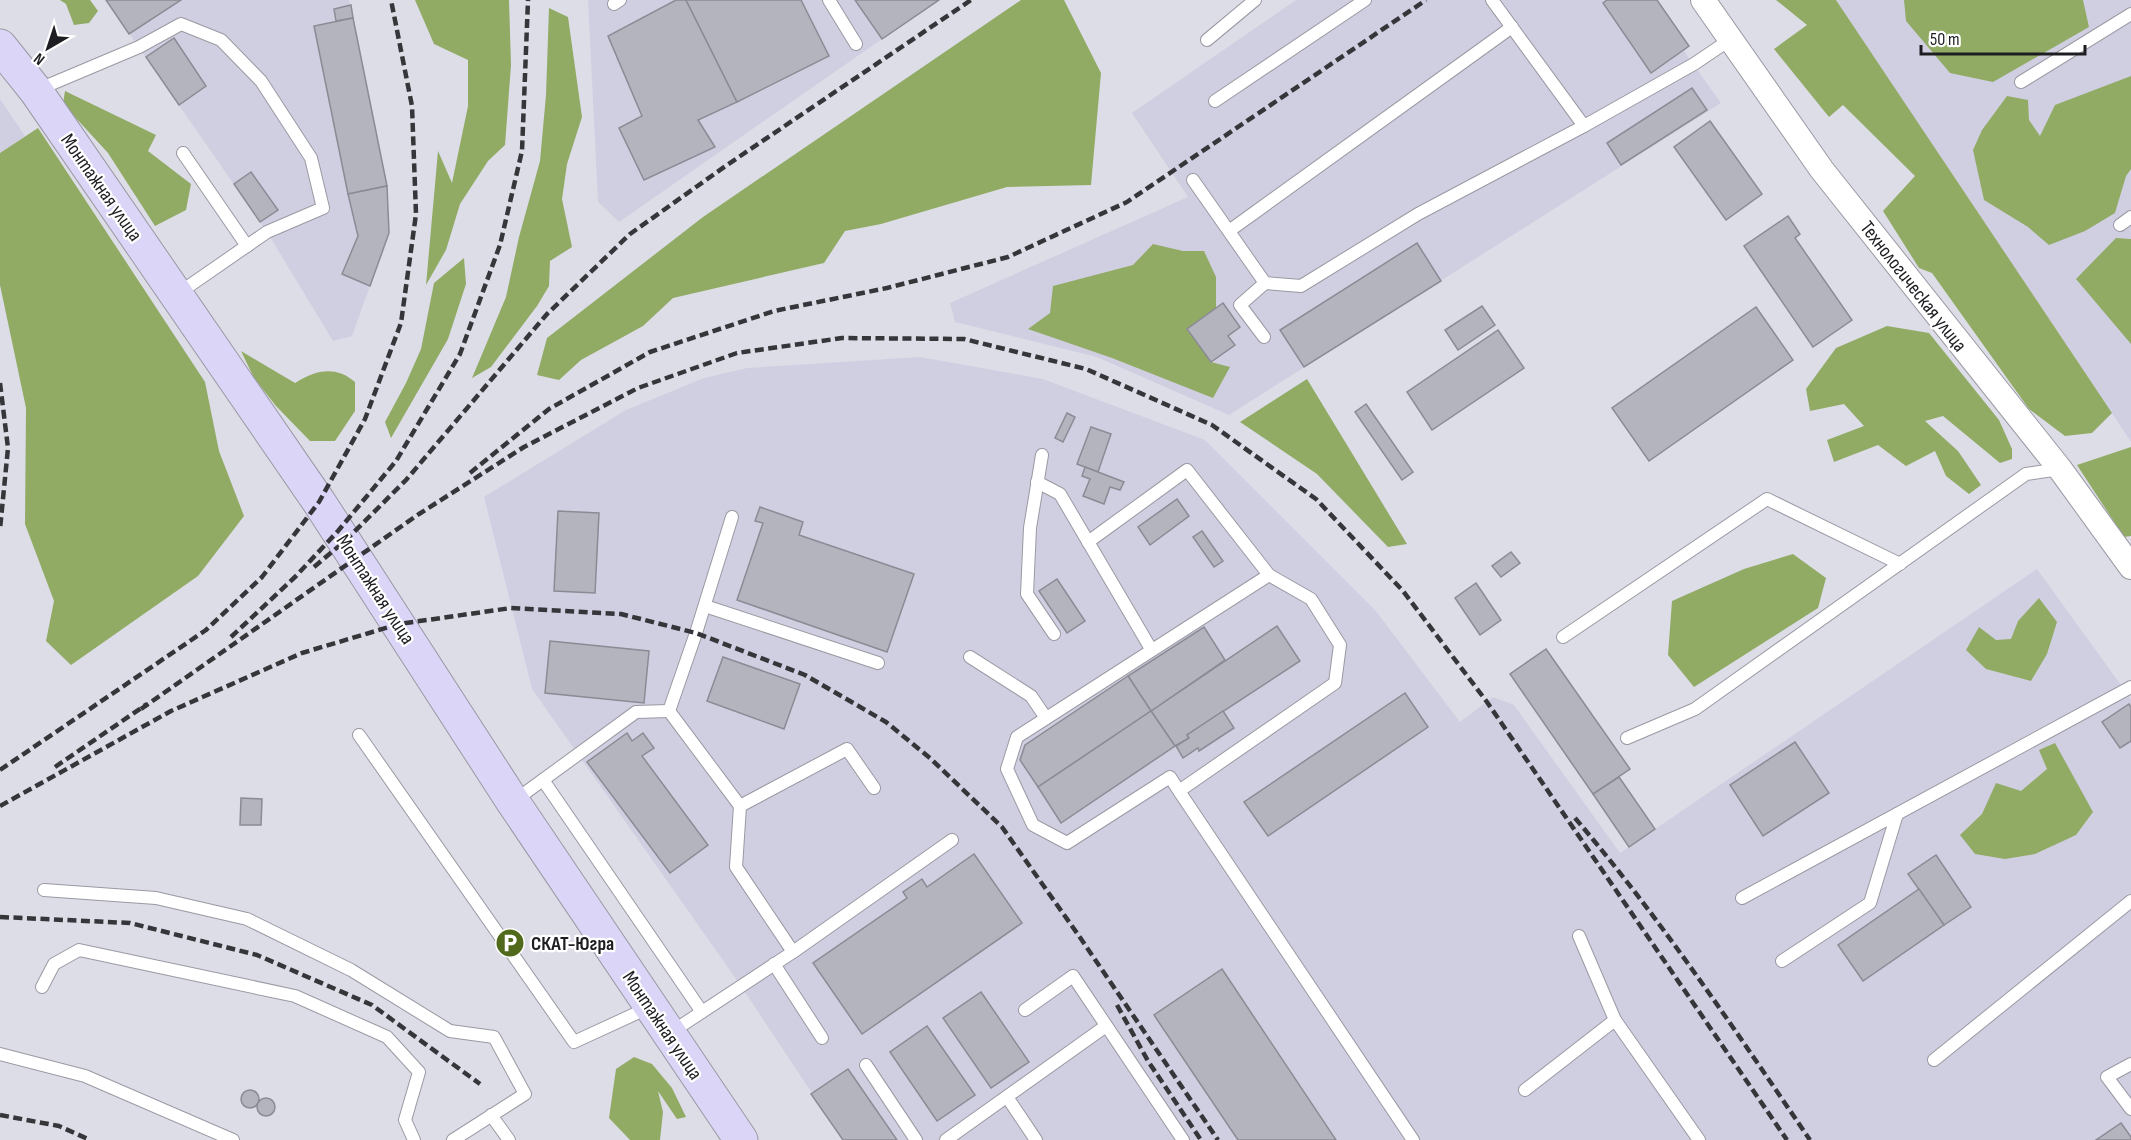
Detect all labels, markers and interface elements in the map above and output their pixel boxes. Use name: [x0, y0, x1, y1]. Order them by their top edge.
north arrow: [18, 18, 78, 78]
scale bar: [1921, 18, 2084, 56]
text: 50 m: [1930, 29, 1960, 50]
text: N: [30, 48, 49, 69]
street label: Монтажная улица: [55, 129, 147, 246]
street label: Технологическая улица: [1855, 216, 1972, 357]
street label: Монтажная улица: [331, 530, 420, 649]
parking icon: СКАТ-Югра: [494, 927, 526, 959]
place label: СКАТ-Югра: [531, 932, 614, 956]
street label: Монтажная улица: [617, 967, 707, 1084]

